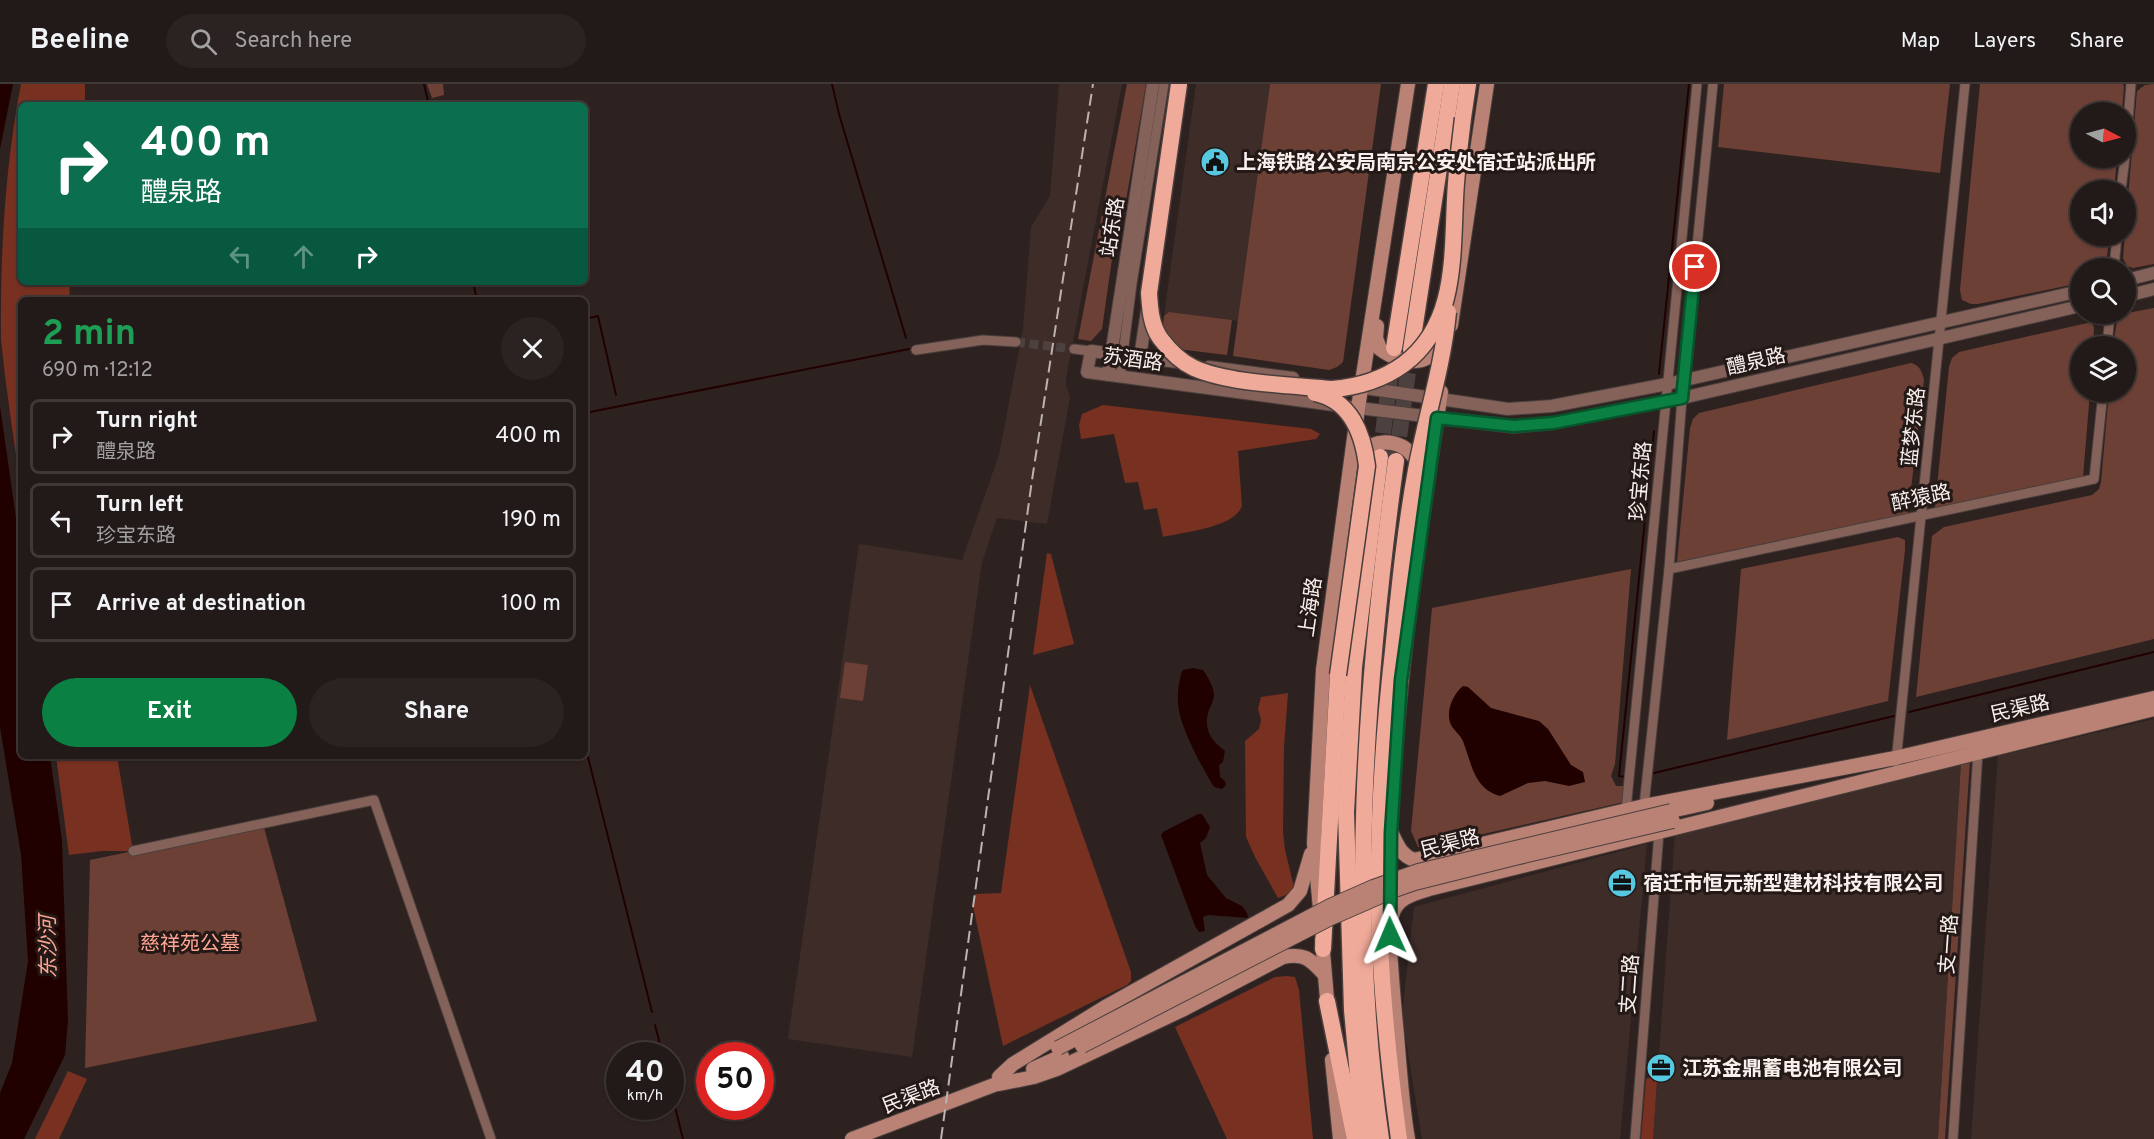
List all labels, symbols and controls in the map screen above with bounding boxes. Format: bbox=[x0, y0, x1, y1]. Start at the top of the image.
search box bbox=[166, 14, 586, 68]
text: Beeline bbox=[30, 23, 130, 59]
icon: search bbox=[187, 25, 220, 58]
text: Search here bbox=[235, 28, 352, 55]
text: Map bbox=[1901, 28, 1940, 55]
text: Layers bbox=[1973, 28, 2036, 55]
text: Share bbox=[2069, 28, 2124, 55]
north arrow bbox=[2070, 102, 2136, 168]
map controls bbox=[2070, 102, 2136, 402]
text: 400 m bbox=[141, 118, 271, 171]
icon: right bbox=[42, 126, 120, 204]
public building icon: 上海铁路公安局南京公安处宿迁站派出所 bbox=[1199, 146, 1231, 178]
place label: 上海铁路公安局南京公安处宿迁站派出所 bbox=[1236, 151, 1596, 177]
text: 醴泉路 bbox=[141, 177, 222, 211]
button: sound bbox=[2070, 180, 2136, 246]
street label: 站东路 bbox=[1096, 196, 1132, 259]
icon: left bbox=[224, 240, 257, 273]
icon: ahead bbox=[287, 240, 320, 273]
icon: right bbox=[350, 240, 383, 273]
pin bbox=[1669, 241, 1720, 292]
icon: arrive bbox=[1678, 250, 1711, 283]
button: search bbox=[2070, 258, 2136, 324]
text: 2 min bbox=[42, 312, 136, 358]
button: close bbox=[501, 317, 564, 380]
button: layers bbox=[2070, 336, 2136, 402]
street label: 苏酒路 bbox=[1101, 344, 1164, 378]
street label: 醴泉路 bbox=[1724, 344, 1789, 382]
text: 690 m · 12:12 bbox=[42, 358, 153, 384]
street label: 蓝梦东路 bbox=[1898, 386, 1932, 468]
text: Turn right bbox=[96, 408, 198, 435]
icon: right bbox=[45, 420, 78, 453]
text: 400 m bbox=[495, 423, 561, 450]
text: 醴泉路 bbox=[96, 440, 156, 466]
street label: 珍宝东路 bbox=[1626, 440, 1658, 522]
street label: 醉猿路 bbox=[1889, 480, 1953, 518]
text: Turn left bbox=[96, 492, 184, 519]
icon: left bbox=[45, 504, 78, 537]
text: 190 m bbox=[502, 507, 561, 534]
text: 珍宝东路 bbox=[96, 524, 176, 550]
street label: 上海路 bbox=[1295, 576, 1329, 639]
icon: arrive bbox=[45, 588, 78, 621]
text: Arrive at destination bbox=[96, 591, 306, 618]
text: 100 m bbox=[501, 591, 561, 618]
button: Exit bbox=[42, 678, 297, 747]
button: Share bbox=[309, 678, 564, 747]
street label: 民渠路 bbox=[1988, 691, 2053, 729]
street label: 民渠路 bbox=[1418, 825, 1483, 865]
office icon: 宿迁市恒元新型建材科技有限公司 bbox=[1606, 867, 1638, 899]
place label: 宿迁市恒元新型建材科技有限公司 bbox=[1643, 872, 1943, 898]
position arrow bbox=[1358, 903, 1422, 967]
water label: 东沙河 bbox=[35, 911, 64, 979]
street label: 支一路 bbox=[1935, 913, 1965, 975]
park label: 慈祥苑公墓 bbox=[140, 932, 240, 958]
street label: 支二路 bbox=[1616, 953, 1646, 1015]
speed limit sign: 50 bbox=[696, 1042, 774, 1120]
office icon: 江苏金鼎蓄电池有限公司 bbox=[1645, 1052, 1677, 1084]
text: 40 bbox=[625, 1055, 665, 1092]
place label: 江苏金鼎蓄电池有限公司 bbox=[1682, 1057, 1902, 1083]
street label: 民渠路 bbox=[879, 1075, 944, 1121]
text: km/h bbox=[627, 1087, 663, 1106]

